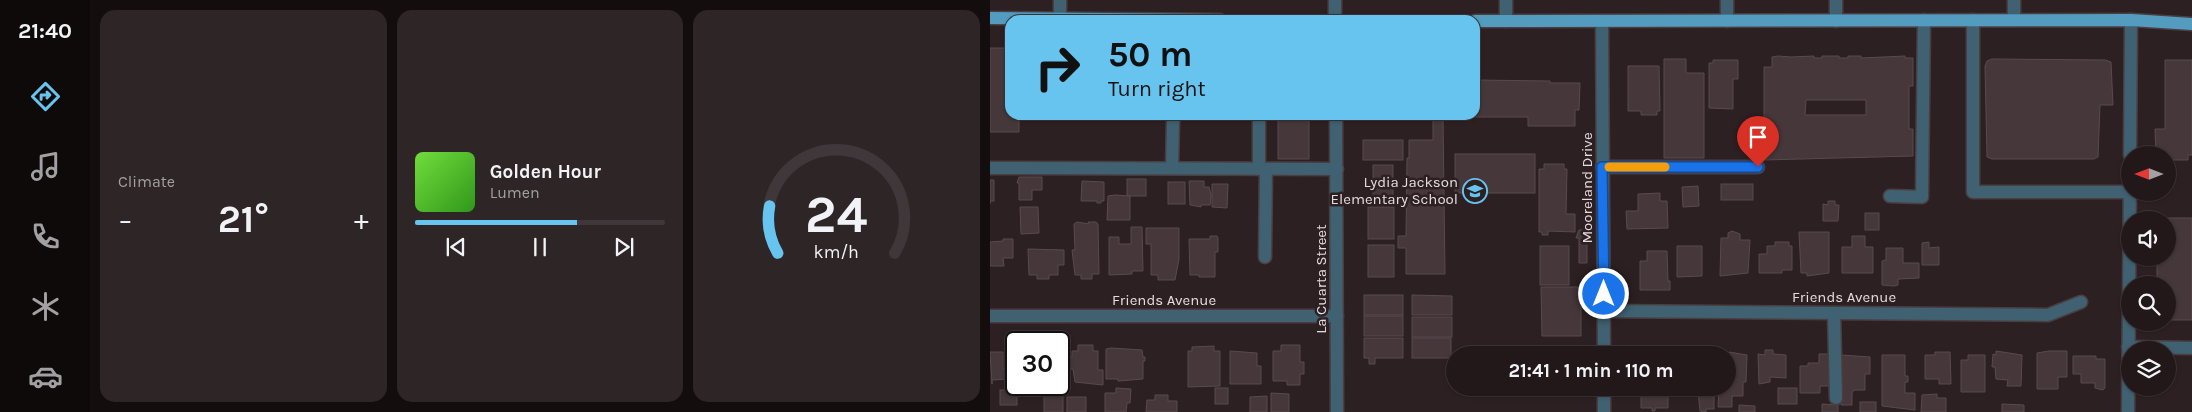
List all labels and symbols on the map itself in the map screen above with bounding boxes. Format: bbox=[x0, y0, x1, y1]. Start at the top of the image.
pin bbox=[1737, 116, 1779, 167]
street label: Mooreland Drive bbox=[1578, 132, 1596, 244]
north arrow bbox=[2121, 146, 2176, 201]
place label: Lydia Jackson Elementary School bbox=[1331, 173, 1458, 208]
school or university icon: Lydia Jackson Elementary School bbox=[1462, 178, 1488, 204]
street label: La Cuarta Street bbox=[1312, 224, 1330, 334]
position arrow bbox=[1577, 267, 1629, 319]
street label: Friends Avenue bbox=[1792, 288, 1896, 306]
street label: Friends Avenue bbox=[1112, 291, 1216, 309]
speed limit sign: 30 bbox=[1005, 331, 1070, 396]

